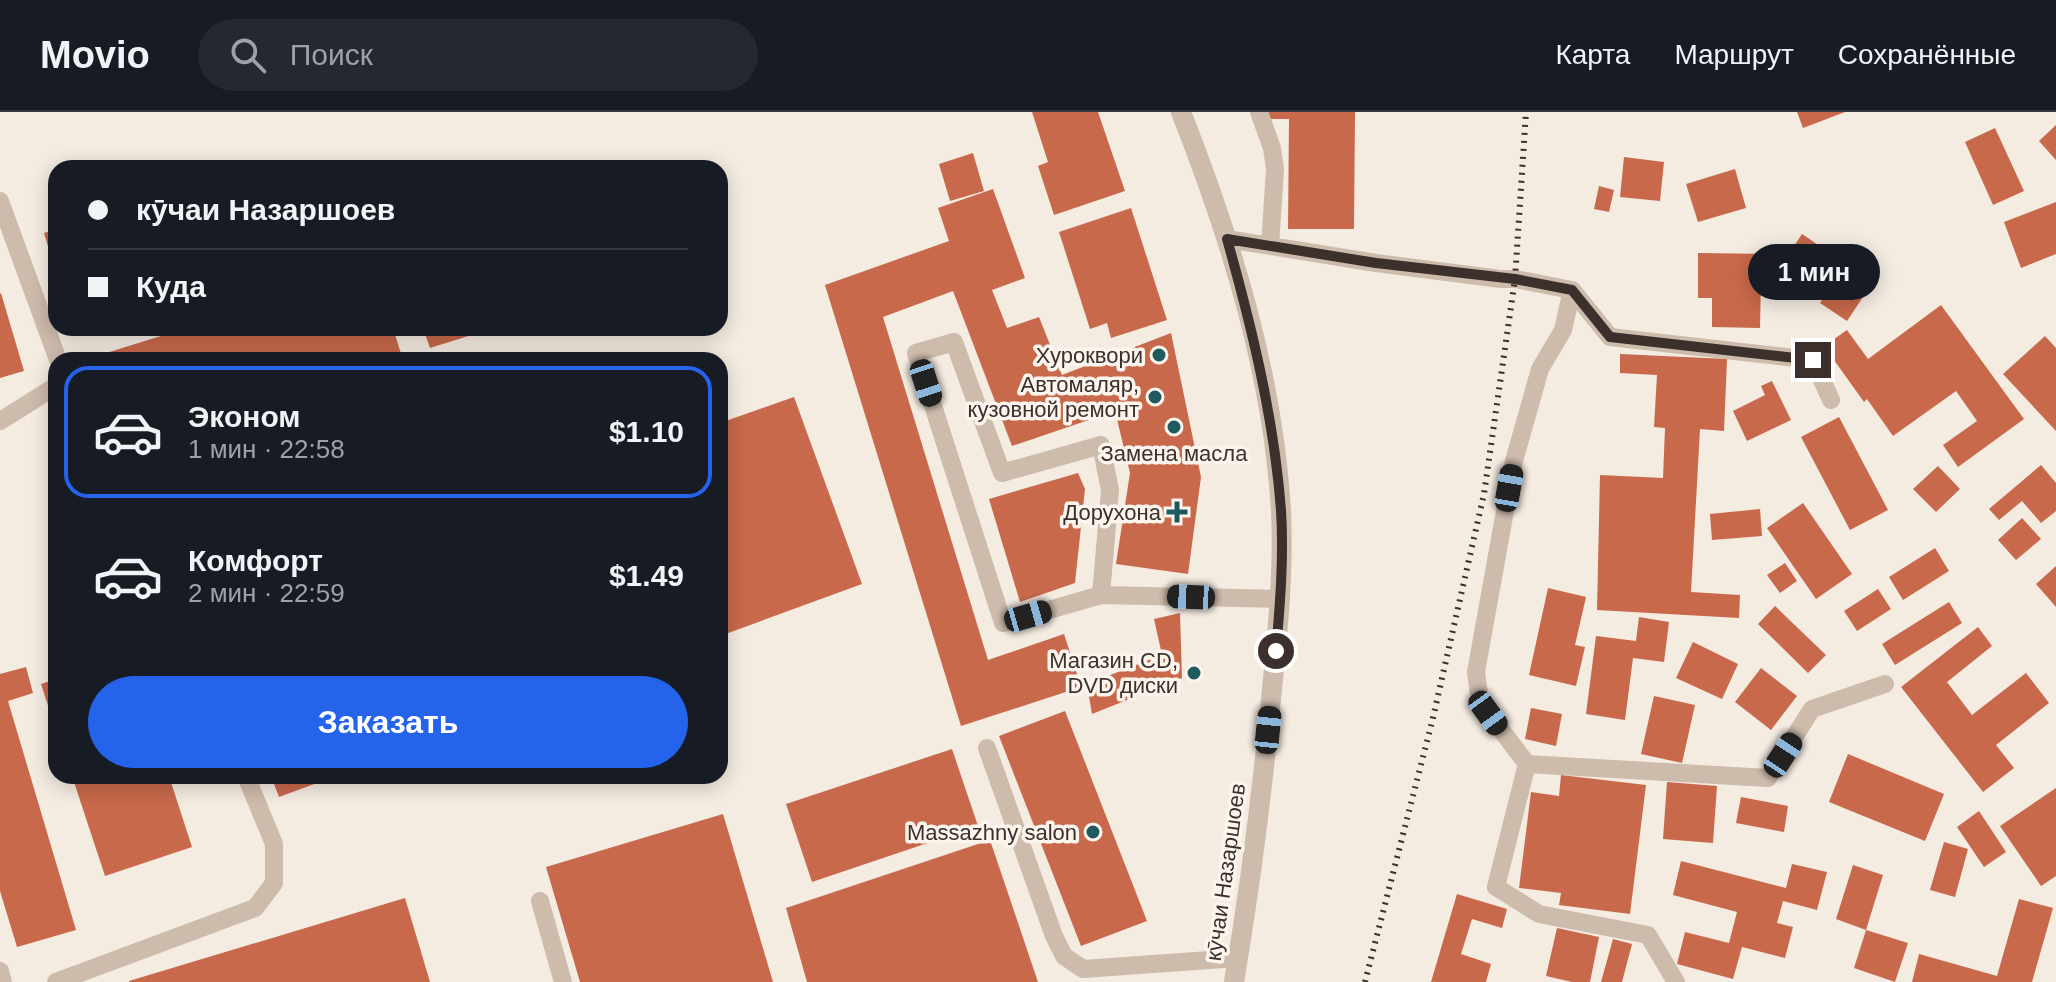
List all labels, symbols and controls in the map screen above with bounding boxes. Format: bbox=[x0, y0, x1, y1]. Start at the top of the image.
search box bbox=[198, 19, 758, 91]
icon: search bbox=[226, 33, 270, 77]
text: Movio bbox=[40, 34, 150, 76]
text: Поиск bbox=[290, 38, 373, 71]
text: Карта bbox=[1555, 39, 1630, 70]
text: Маршрут bbox=[1674, 39, 1794, 70]
text: Сохранённые bbox=[1838, 39, 2016, 70]
text: кӯчаи Назаршоев bbox=[136, 193, 395, 226]
callout: 1 мин bbox=[1747, 244, 1879, 300]
text: 1 мин bbox=[1778, 257, 1850, 287]
text: Куда bbox=[136, 270, 206, 303]
route end bbox=[1795, 342, 1831, 378]
place label: Хуроквори bbox=[1036, 343, 1143, 368]
marker: Хуроквори bbox=[1150, 346, 1168, 364]
car bbox=[907, 356, 945, 410]
place label: Автомаляр, кузовной ремонт bbox=[968, 372, 1139, 422]
marker: Автомаляр, кузовной ремонт bbox=[1146, 388, 1164, 406]
icon: car bbox=[92, 396, 164, 468]
text: Эконом bbox=[188, 400, 301, 433]
text: $1.10 bbox=[609, 415, 684, 448]
marker: Замена масла bbox=[1165, 418, 1183, 436]
text: 1 мин · 22:58 bbox=[188, 434, 345, 464]
place label: Замена масла bbox=[1101, 441, 1248, 466]
car bbox=[1493, 462, 1525, 514]
place label: Дорухона bbox=[1063, 500, 1162, 525]
marker: Дорухона bbox=[1168, 503, 1186, 521]
icon: car bbox=[92, 540, 164, 612]
text: Комфорт bbox=[188, 544, 323, 577]
text: $1.49 bbox=[609, 559, 684, 592]
text: 2 мин · 22:59 bbox=[188, 578, 345, 608]
car bbox=[1167, 584, 1215, 610]
car bbox=[1002, 598, 1054, 634]
route start bbox=[1258, 633, 1294, 669]
place label: Магазин CD, DVD диски bbox=[1049, 648, 1178, 698]
marker: Магазин CD, DVD диски bbox=[1185, 664, 1203, 682]
button: Заказать bbox=[88, 676, 688, 768]
car bbox=[1464, 687, 1512, 739]
car bbox=[1254, 705, 1282, 755]
car bbox=[1760, 728, 1806, 782]
street label: кӯчаи Назаршоев bbox=[1201, 782, 1250, 962]
place label: Massazhny salon bbox=[907, 820, 1077, 845]
marker: Massazhny salon bbox=[1084, 823, 1102, 841]

